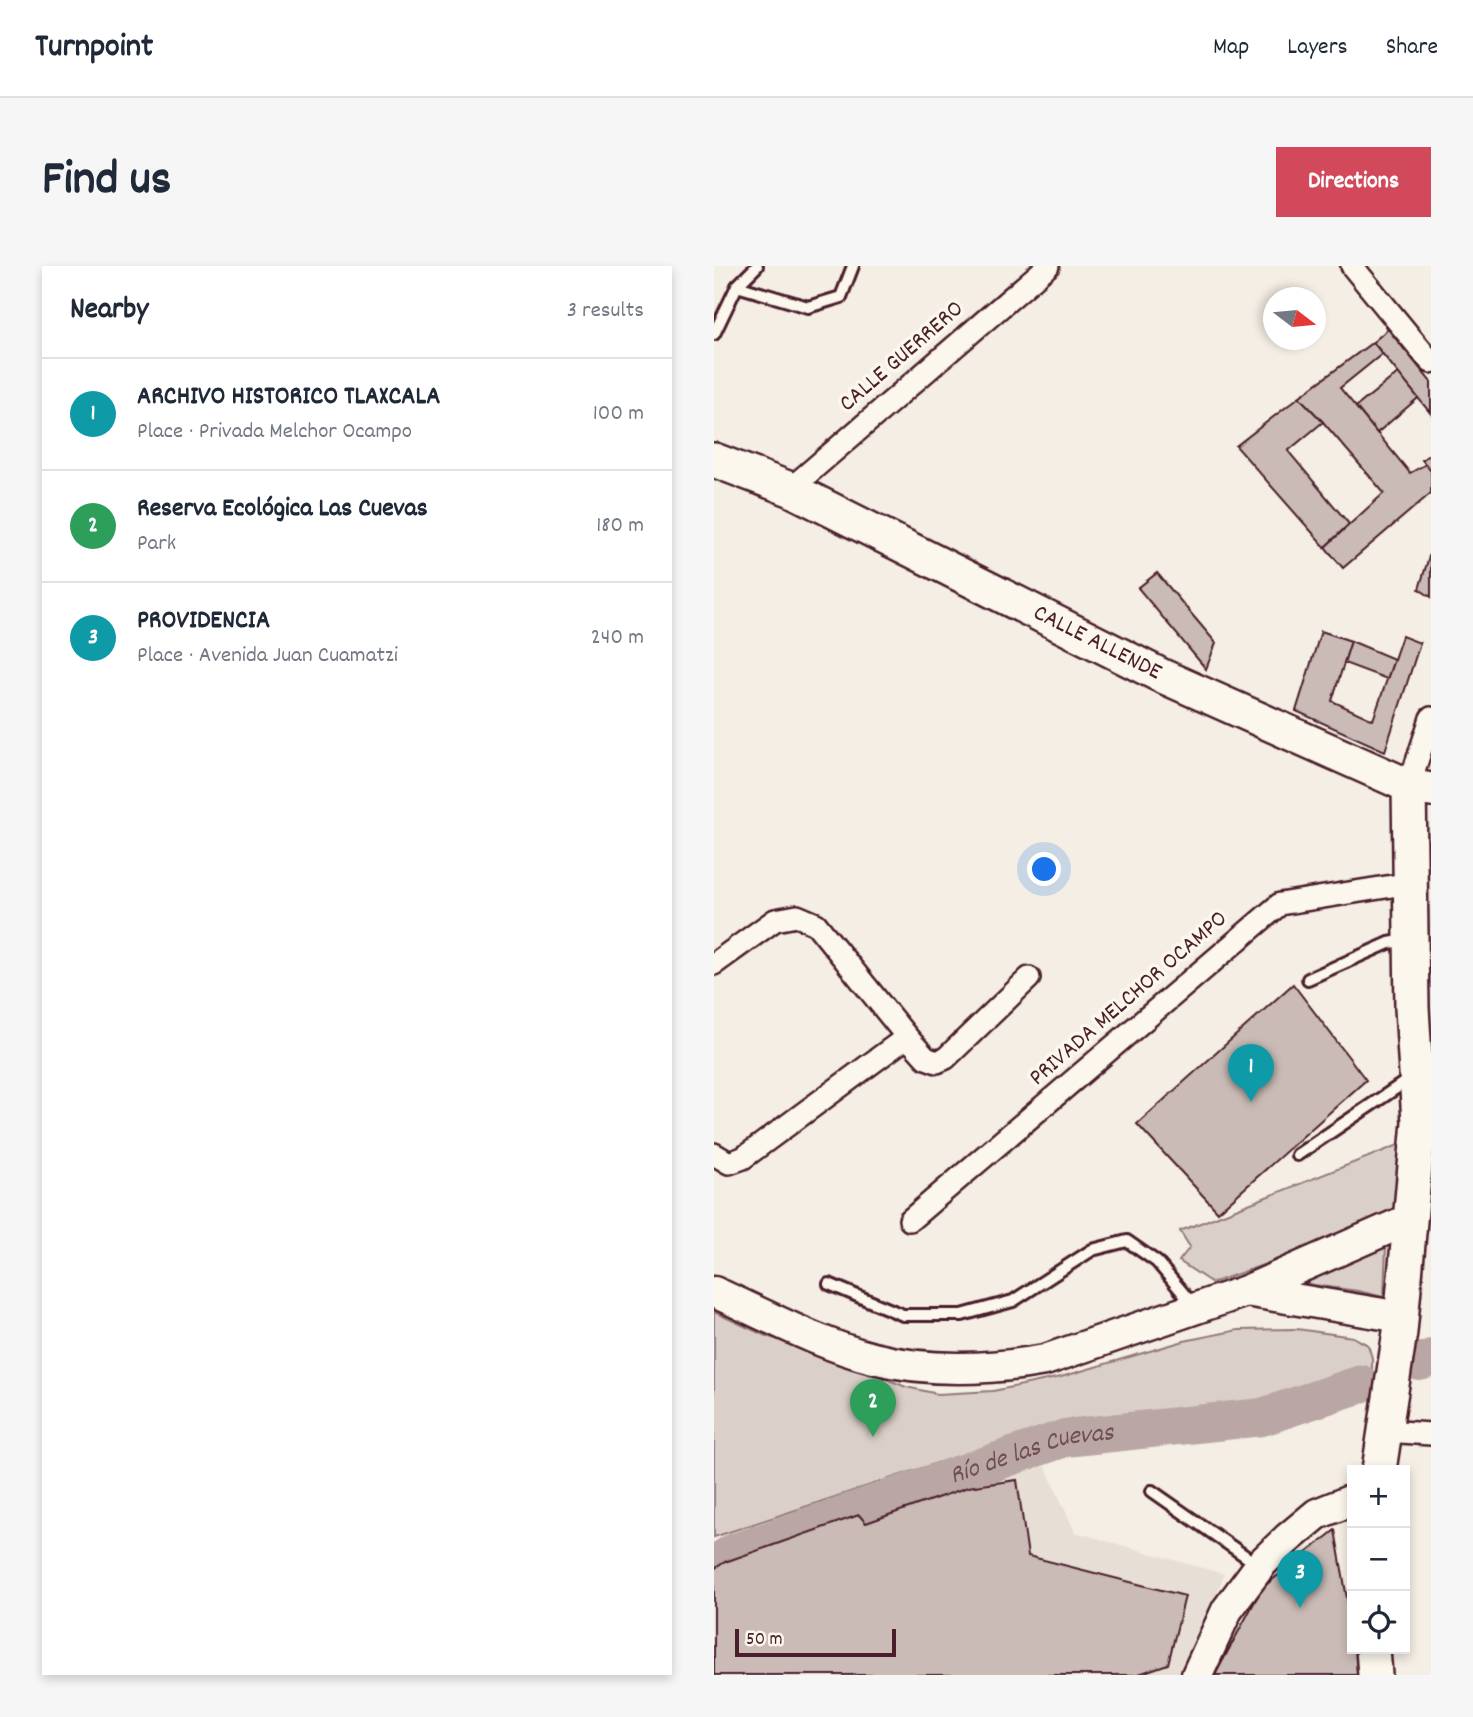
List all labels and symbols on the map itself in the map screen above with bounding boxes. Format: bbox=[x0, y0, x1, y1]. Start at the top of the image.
north arrow bbox=[1263, 287, 1326, 350]
street label: CALLE GUERRERO bbox=[832, 293, 972, 421]
street label: CALLE ALLENDE bbox=[1027, 597, 1167, 690]
your location bbox=[1027, 852, 1061, 886]
street label: PRIVADA MELCHOR OCAMPO bbox=[1022, 903, 1236, 1095]
pin: 1 bbox=[1228, 1044, 1274, 1102]
pin: 2 bbox=[850, 1379, 896, 1437]
water label: Río de las Cuevas bbox=[945, 1414, 1117, 1495]
pin: 3 bbox=[1277, 1550, 1323, 1608]
scale bar bbox=[735, 1626, 896, 1658]

